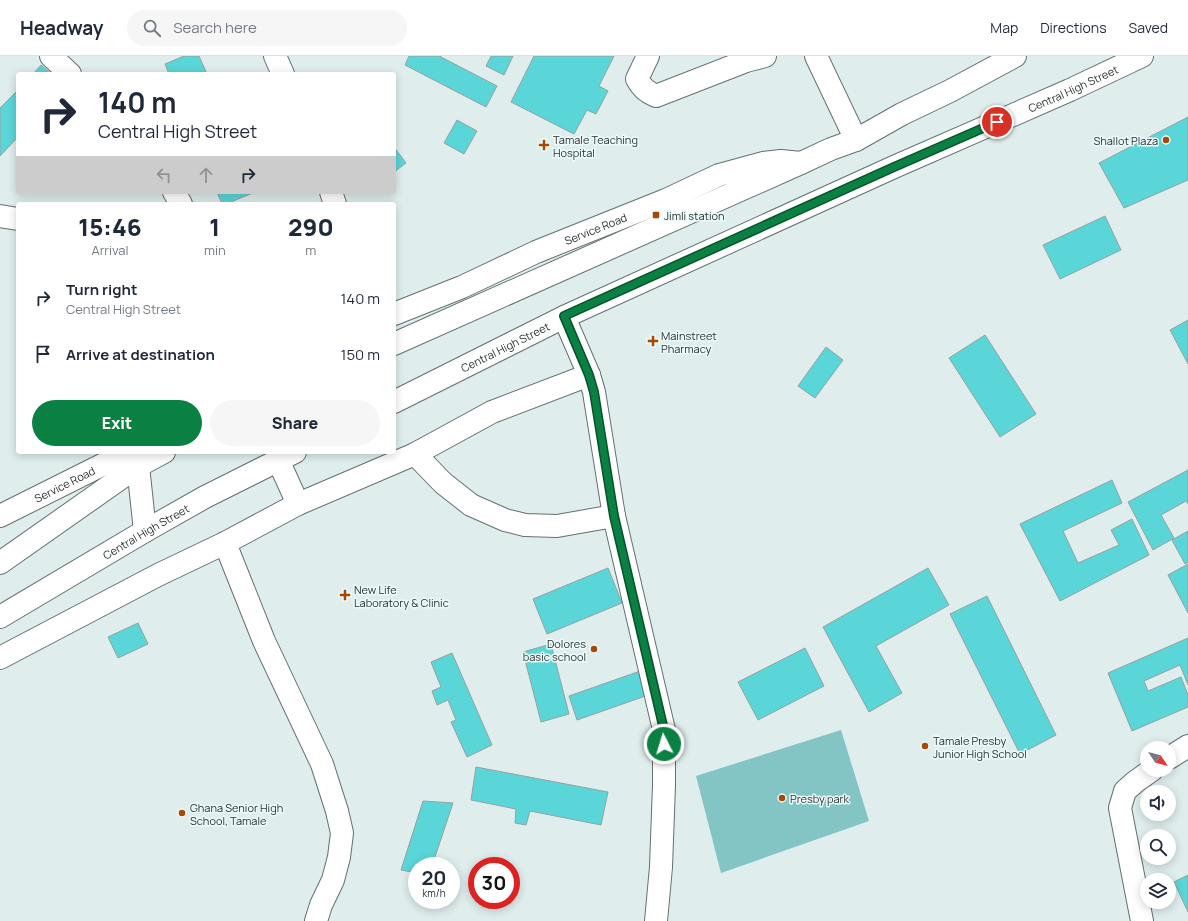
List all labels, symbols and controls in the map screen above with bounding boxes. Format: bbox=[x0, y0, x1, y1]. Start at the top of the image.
search box bbox=[127, 10, 407, 46]
text: Headway bbox=[20, 15, 103, 41]
icon: search bbox=[141, 17, 163, 39]
text: Search here bbox=[173, 17, 257, 38]
text: Map bbox=[990, 18, 1018, 37]
text: Directions bbox=[1040, 18, 1107, 37]
text: Saved bbox=[1129, 18, 1168, 37]
street label: Central High Street bbox=[1025, 61, 1120, 115]
text: 140 m bbox=[98, 83, 177, 121]
icon: right bbox=[32, 88, 84, 140]
pin bbox=[980, 105, 1014, 139]
icon: arrive bbox=[986, 111, 1008, 133]
text: Central High Street bbox=[98, 119, 257, 143]
place label: Tamale Teaching Hospital bbox=[553, 132, 638, 160]
place label: Shallot Plaza bbox=[1093, 133, 1158, 148]
marker: Shallot Plaza bbox=[1161, 135, 1171, 145]
marker: Tamale Teaching Hospital bbox=[538, 139, 550, 151]
icon: left bbox=[153, 164, 175, 186]
icon: ahead bbox=[195, 164, 217, 186]
icon: right bbox=[237, 164, 259, 186]
place label: Jimli station bbox=[664, 208, 725, 223]
street label: Service Road bbox=[562, 209, 629, 247]
text: 15:46 bbox=[78, 210, 142, 243]
text: 1 bbox=[209, 210, 220, 243]
text: 290 bbox=[288, 210, 334, 243]
marker: Jimli station bbox=[651, 210, 661, 220]
text: Arrival bbox=[91, 241, 129, 259]
text: min bbox=[204, 241, 226, 259]
text: m bbox=[305, 241, 316, 259]
text: Turn right bbox=[66, 279, 137, 300]
icon: right bbox=[32, 287, 54, 309]
text: 140 m bbox=[340, 288, 380, 309]
text: Central High Street bbox=[66, 300, 181, 318]
street label: Central High Street bbox=[458, 318, 552, 375]
place label: Mainstreet Pharmacy bbox=[661, 328, 717, 356]
marker: Mainstreet Pharmacy bbox=[648, 336, 658, 346]
icon: arrive bbox=[32, 343, 54, 365]
text: Arrive at destination bbox=[66, 344, 215, 365]
text: 150 m bbox=[341, 344, 380, 365]
button: Exit bbox=[32, 400, 202, 446]
button: Share bbox=[210, 400, 380, 446]
street label: Service Road bbox=[32, 462, 97, 505]
street label: Central High Street bbox=[100, 500, 191, 562]
place label: New Life Laboratory & Clinic bbox=[354, 582, 449, 610]
marker: New Life Laboratory & Clinic bbox=[339, 589, 351, 601]
place label: Dolores basic school bbox=[523, 636, 586, 664]
marker: Dolores basic school bbox=[589, 644, 599, 654]
position arrow bbox=[643, 723, 685, 765]
place label: Tamale Presby Junior High School bbox=[933, 733, 1027, 761]
marker: Tamale Presby Junior High School bbox=[920, 741, 930, 751]
north arrow bbox=[1140, 741, 1176, 777]
map controls bbox=[1140, 741, 1176, 909]
button: sound bbox=[1140, 785, 1176, 821]
place label: Presby park bbox=[790, 791, 850, 806]
marker: Presby park bbox=[777, 793, 787, 803]
place label: Ghana Senior High School, Tamale bbox=[190, 800, 283, 828]
marker: Ghana Senior High School, Tamale bbox=[177, 808, 187, 818]
button: search bbox=[1140, 829, 1176, 865]
speed limit sign: 30 bbox=[468, 857, 520, 909]
text: 20 bbox=[421, 864, 447, 891]
button: layers bbox=[1140, 873, 1176, 909]
text: km/h bbox=[422, 886, 446, 900]

